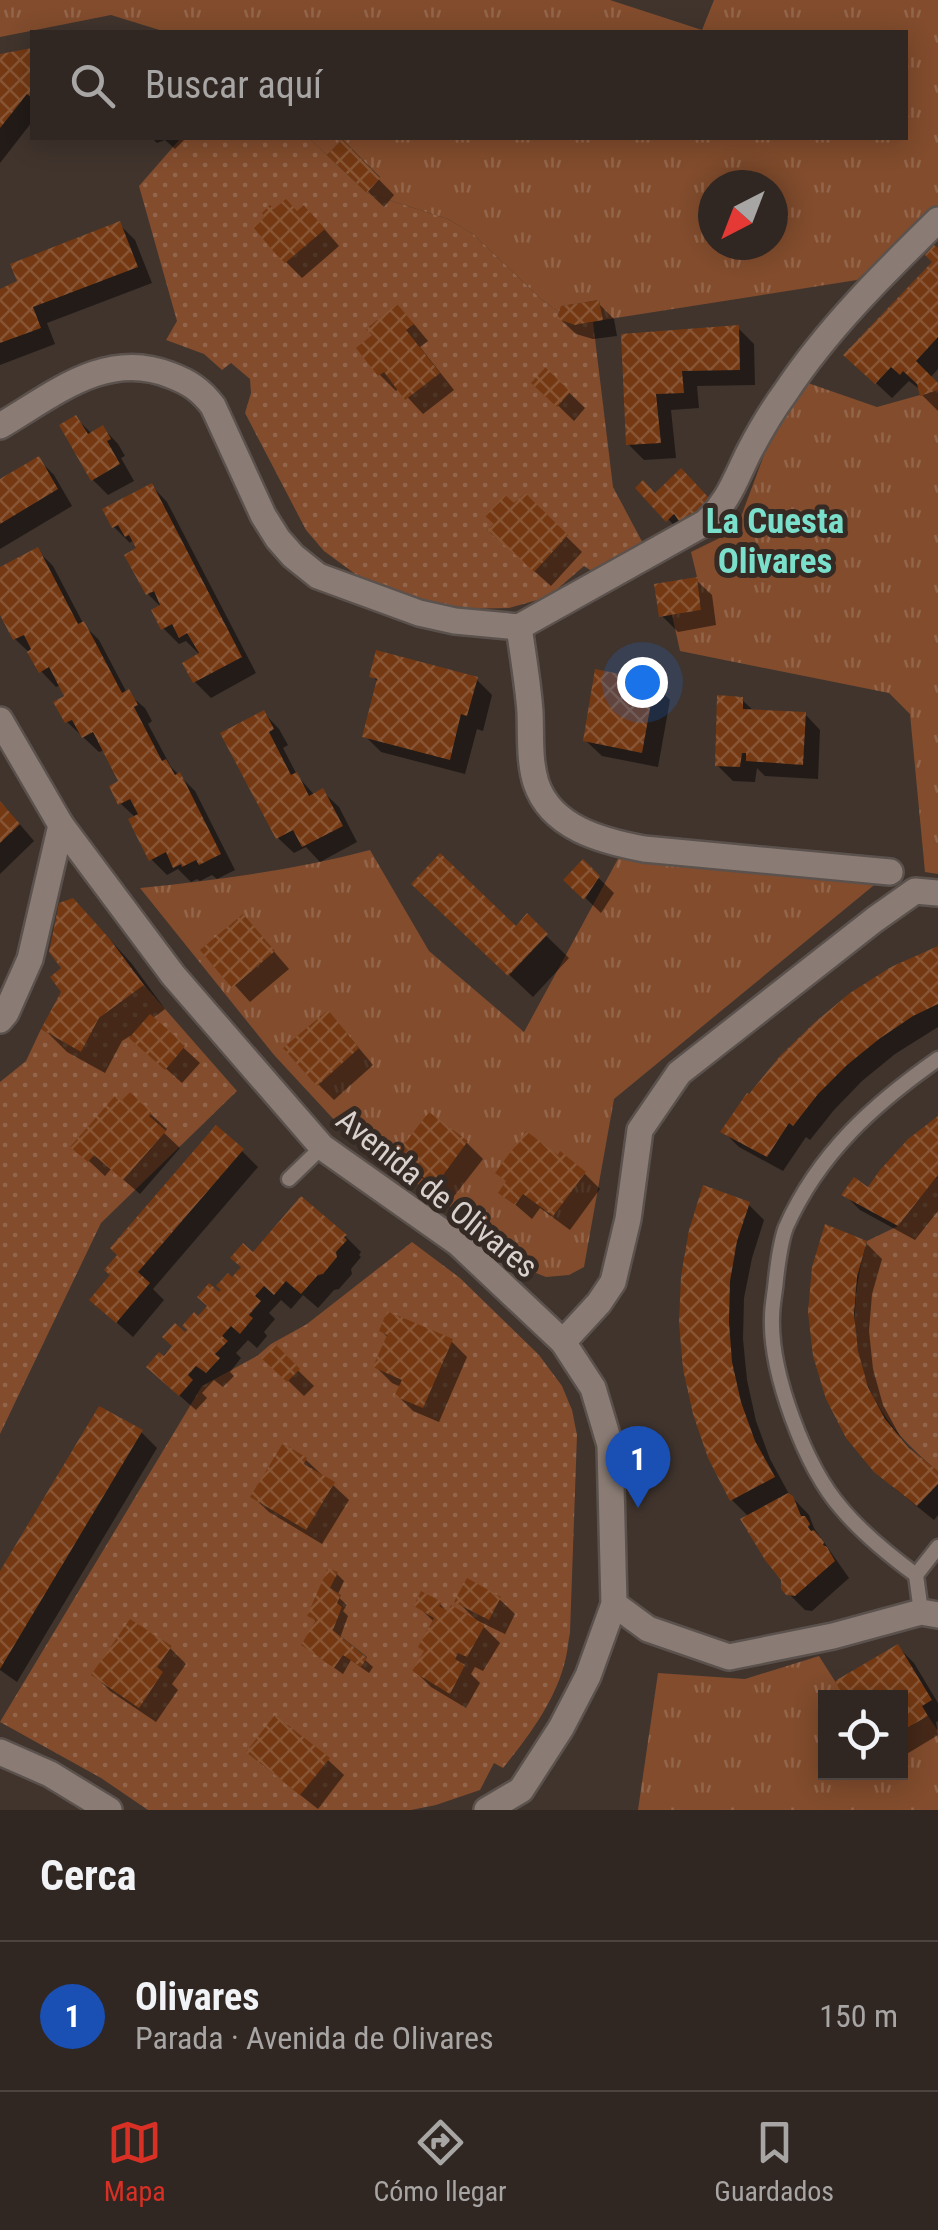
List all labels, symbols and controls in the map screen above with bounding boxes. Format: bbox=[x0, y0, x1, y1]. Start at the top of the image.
search box bbox=[30, 30, 908, 140]
icon: search bbox=[65, 58, 120, 113]
text: Buscar aquí bbox=[145, 63, 322, 107]
north arrow bbox=[698, 170, 788, 260]
district label: La Cuesta Olivares bbox=[706, 501, 844, 582]
your location bbox=[617, 657, 668, 708]
street label: Avenida de Olivares bbox=[329, 1100, 545, 1286]
pin: 1 bbox=[606, 1426, 670, 1508]
map controls bbox=[818, 1690, 908, 1780]
button: locate bbox=[818, 1690, 908, 1780]
text: Cerca bbox=[40, 1851, 137, 1900]
text: Olivares bbox=[135, 1975, 259, 2019]
text: 1 bbox=[64, 1997, 81, 2035]
text: 150 m bbox=[819, 1997, 898, 2035]
text: Parada · Avenida de Olivares bbox=[135, 2019, 494, 2057]
tab: Mapa bbox=[104, 2115, 166, 2208]
tab: Cómo llegar bbox=[373, 2115, 507, 2208]
tab: Guardados bbox=[714, 2115, 834, 2208]

